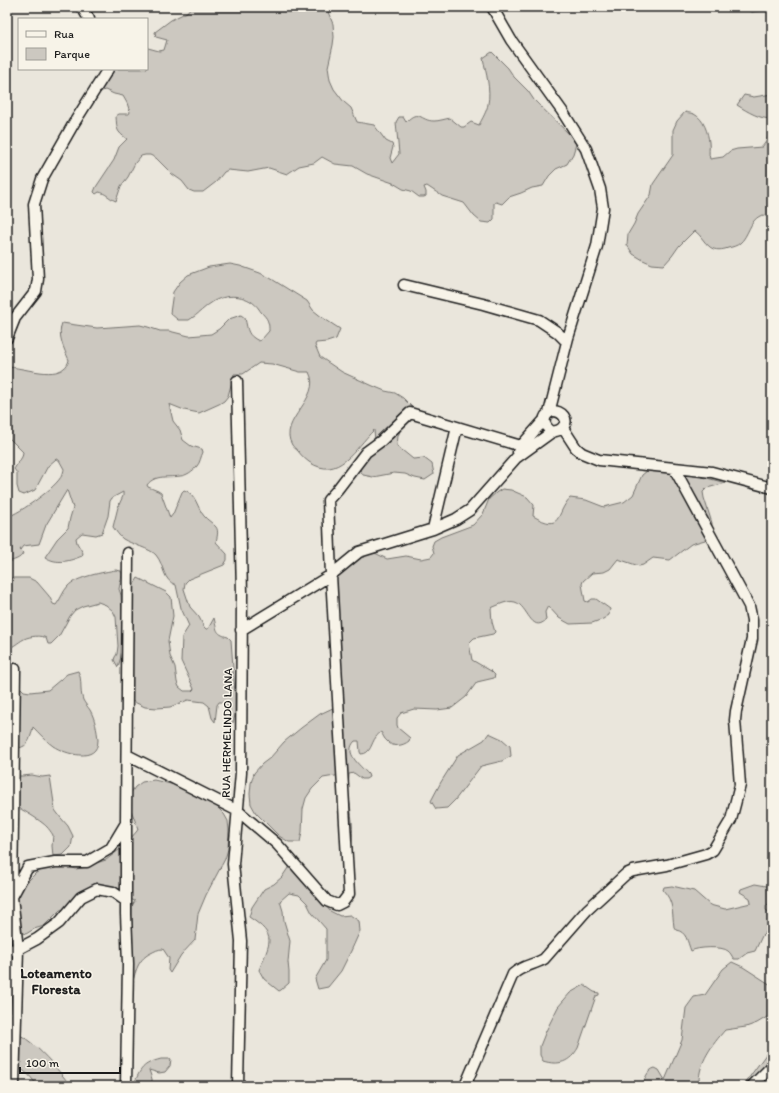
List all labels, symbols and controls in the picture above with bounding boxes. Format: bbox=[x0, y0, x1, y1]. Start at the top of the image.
legend bbox=[18, 18, 148, 70]
text: Rua bbox=[54, 27, 74, 41]
text: Parque bbox=[54, 47, 90, 61]
street label: RUA HERMELINDO LANA bbox=[219, 668, 235, 798]
district label: Loteamento Floresta bbox=[20, 965, 92, 998]
scale bar bbox=[20, 1049, 120, 1075]
text: 100 m bbox=[26, 1056, 59, 1070]

